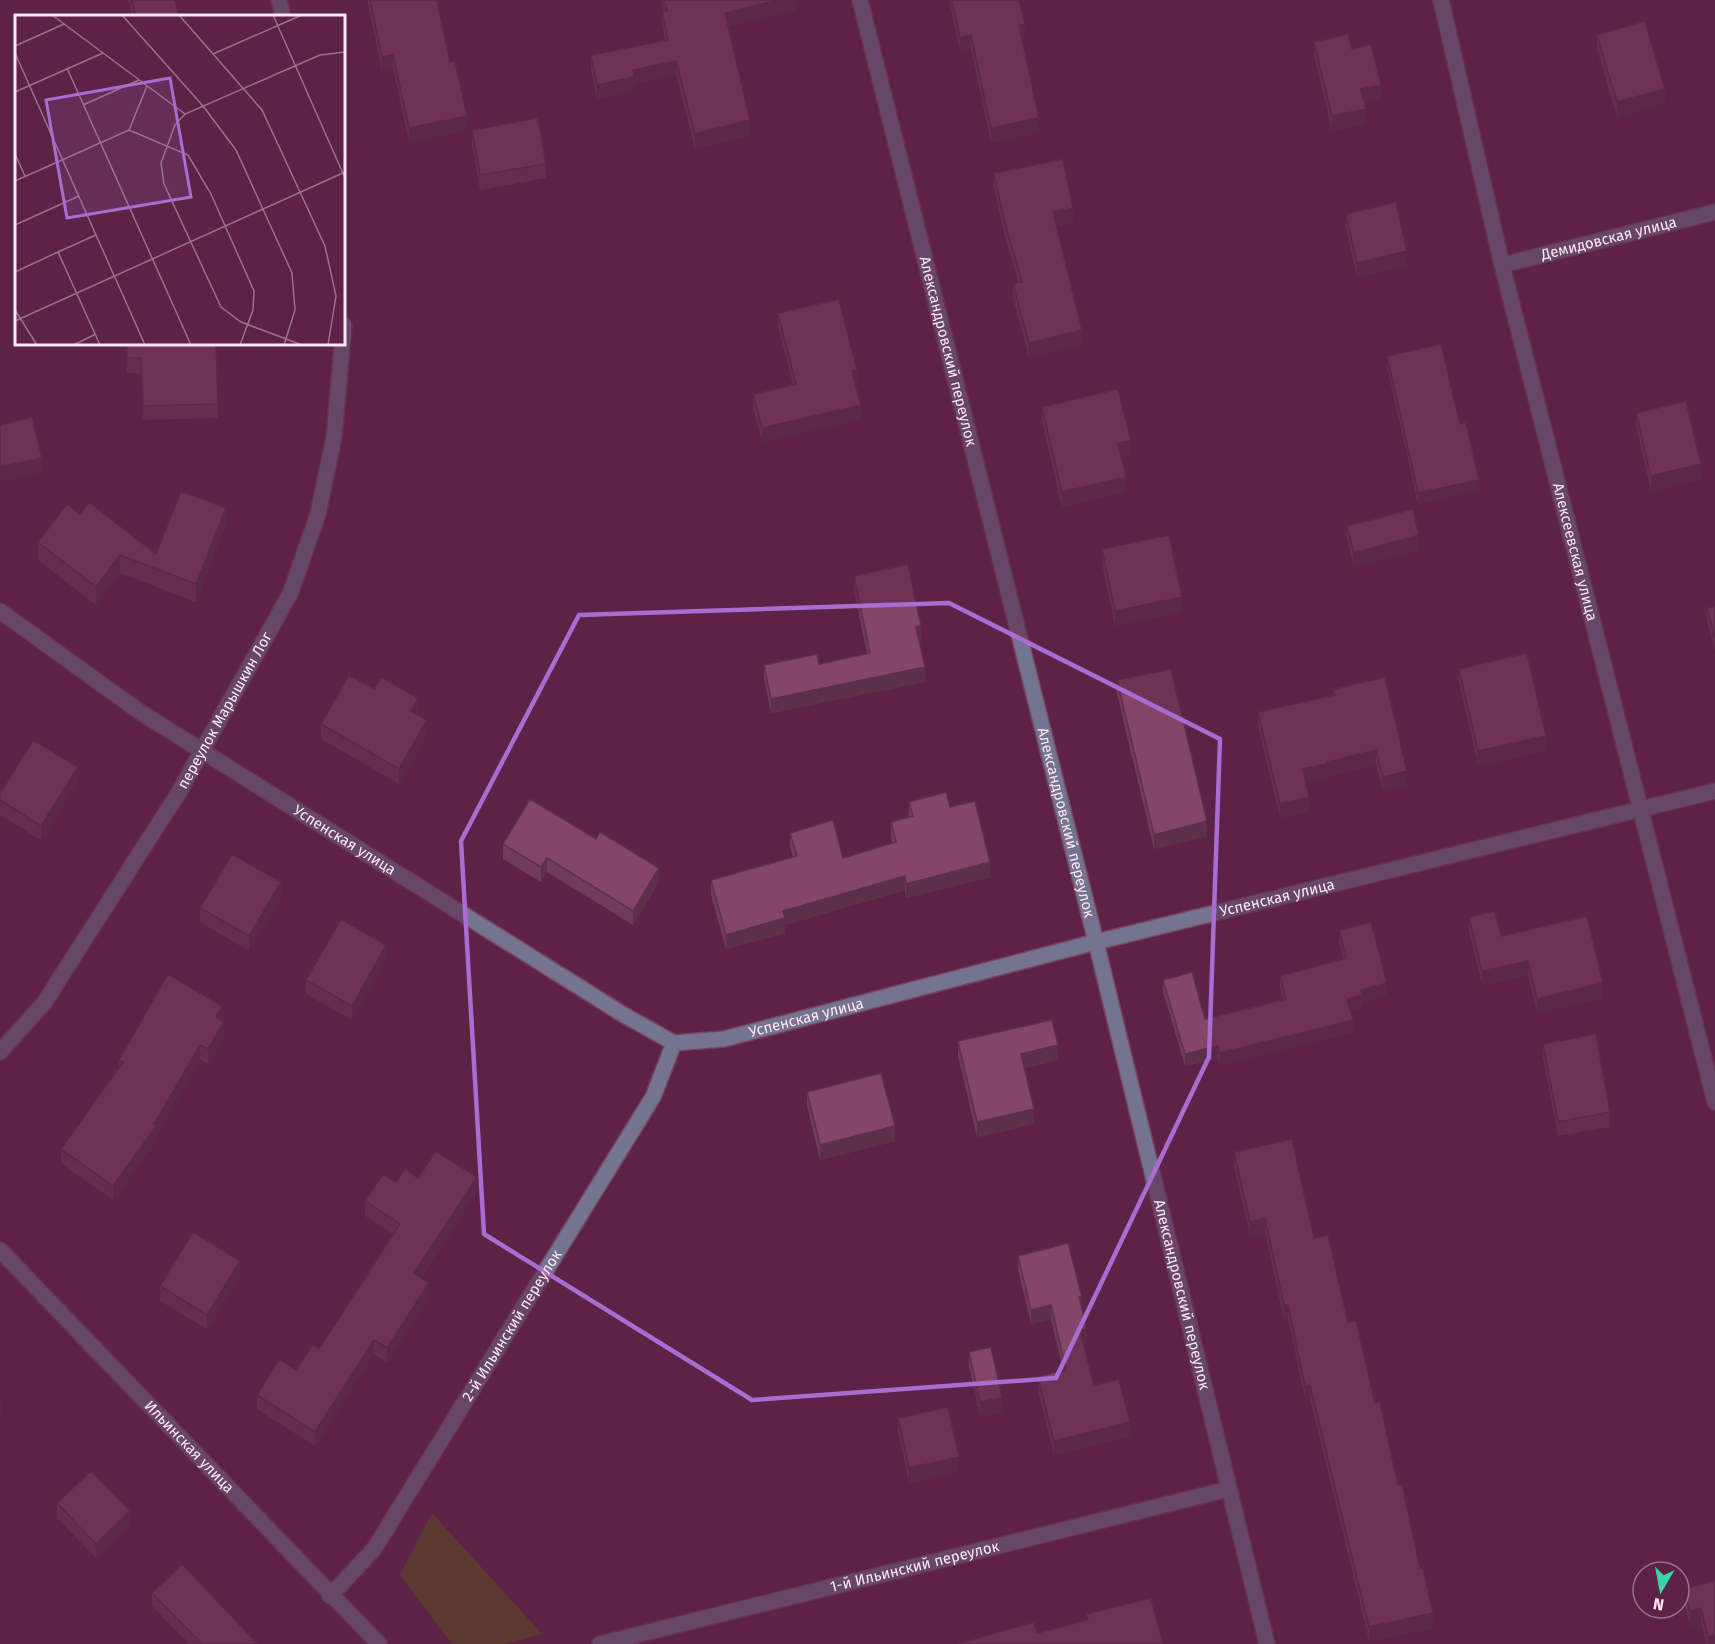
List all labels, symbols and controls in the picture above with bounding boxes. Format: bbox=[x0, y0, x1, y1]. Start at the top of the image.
inset map bbox=[15, 15, 345, 345]
street label: Демидовская улица bbox=[1538, 213, 1678, 264]
street label: Александровский переулок bbox=[916, 254, 980, 448]
street label: Алексеевская улица bbox=[1549, 481, 1601, 623]
street label: переулок Марышкин Лог bbox=[174, 628, 276, 792]
street label: Александровский переулок bbox=[1034, 726, 1099, 920]
street label: Успенская улица bbox=[290, 801, 399, 879]
street label: Успенская улица bbox=[1218, 875, 1336, 920]
street label: Успенская улица bbox=[747, 994, 865, 1041]
street label: Александровский переулок bbox=[1150, 1198, 1214, 1392]
street label: 2-й Ильинский переулок bbox=[458, 1246, 566, 1405]
street label: Ильинская улица bbox=[141, 1397, 238, 1497]
street label: 1-й Ильинский переулок bbox=[828, 1537, 1001, 1596]
north arrow bbox=[1631, 1560, 1691, 1620]
text: N bbox=[1652, 1594, 1665, 1615]

